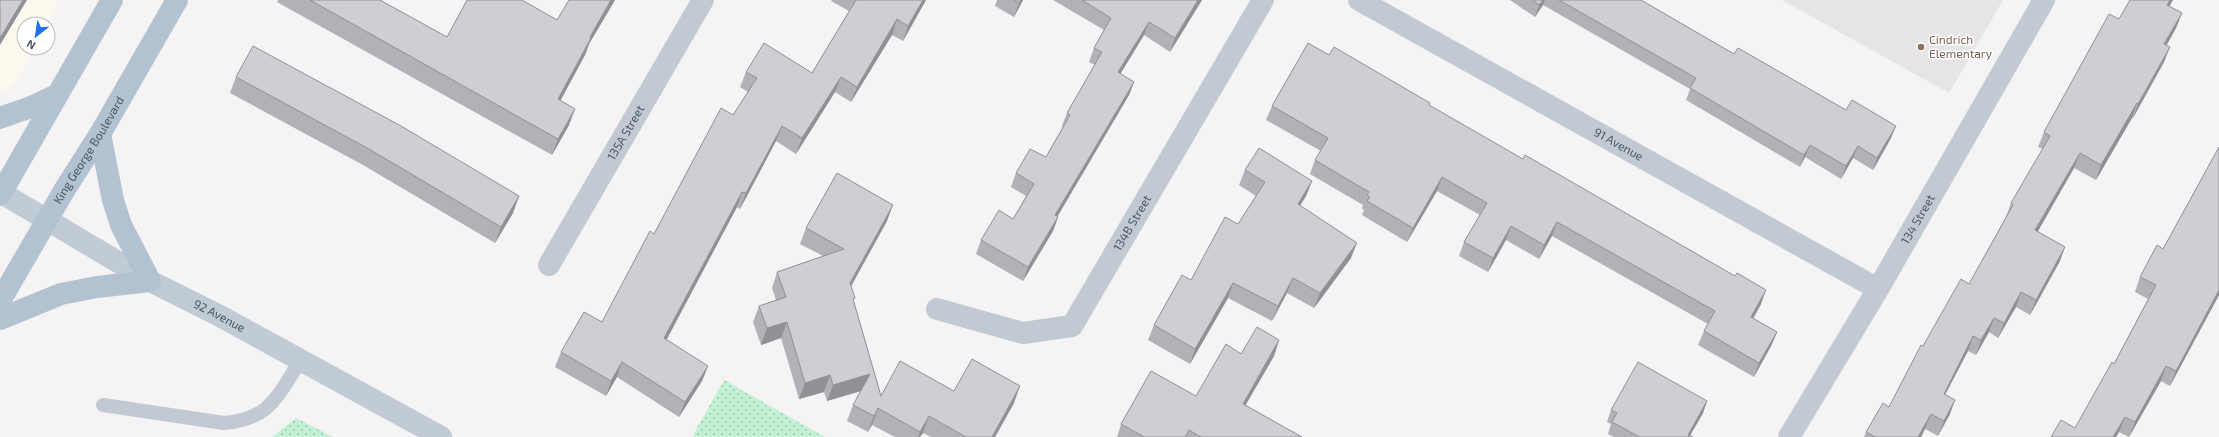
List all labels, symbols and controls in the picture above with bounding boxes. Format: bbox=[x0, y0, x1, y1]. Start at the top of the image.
north arrow bbox=[16, 16, 56, 56]
place label: Cindrich Elementary bbox=[1929, 32, 1993, 60]
text: N bbox=[24, 37, 37, 53]
marker: Cindrich Elementary bbox=[1916, 42, 1926, 52]
street label: King George Boulevard bbox=[50, 94, 126, 206]
street label: 135A Street bbox=[604, 102, 647, 162]
street label: 91 Avenue bbox=[1592, 124, 1646, 163]
street label: 134 Street bbox=[1897, 191, 1937, 246]
street label: 134B Street bbox=[1110, 192, 1153, 253]
street label: 92 Avenue bbox=[192, 296, 248, 334]

